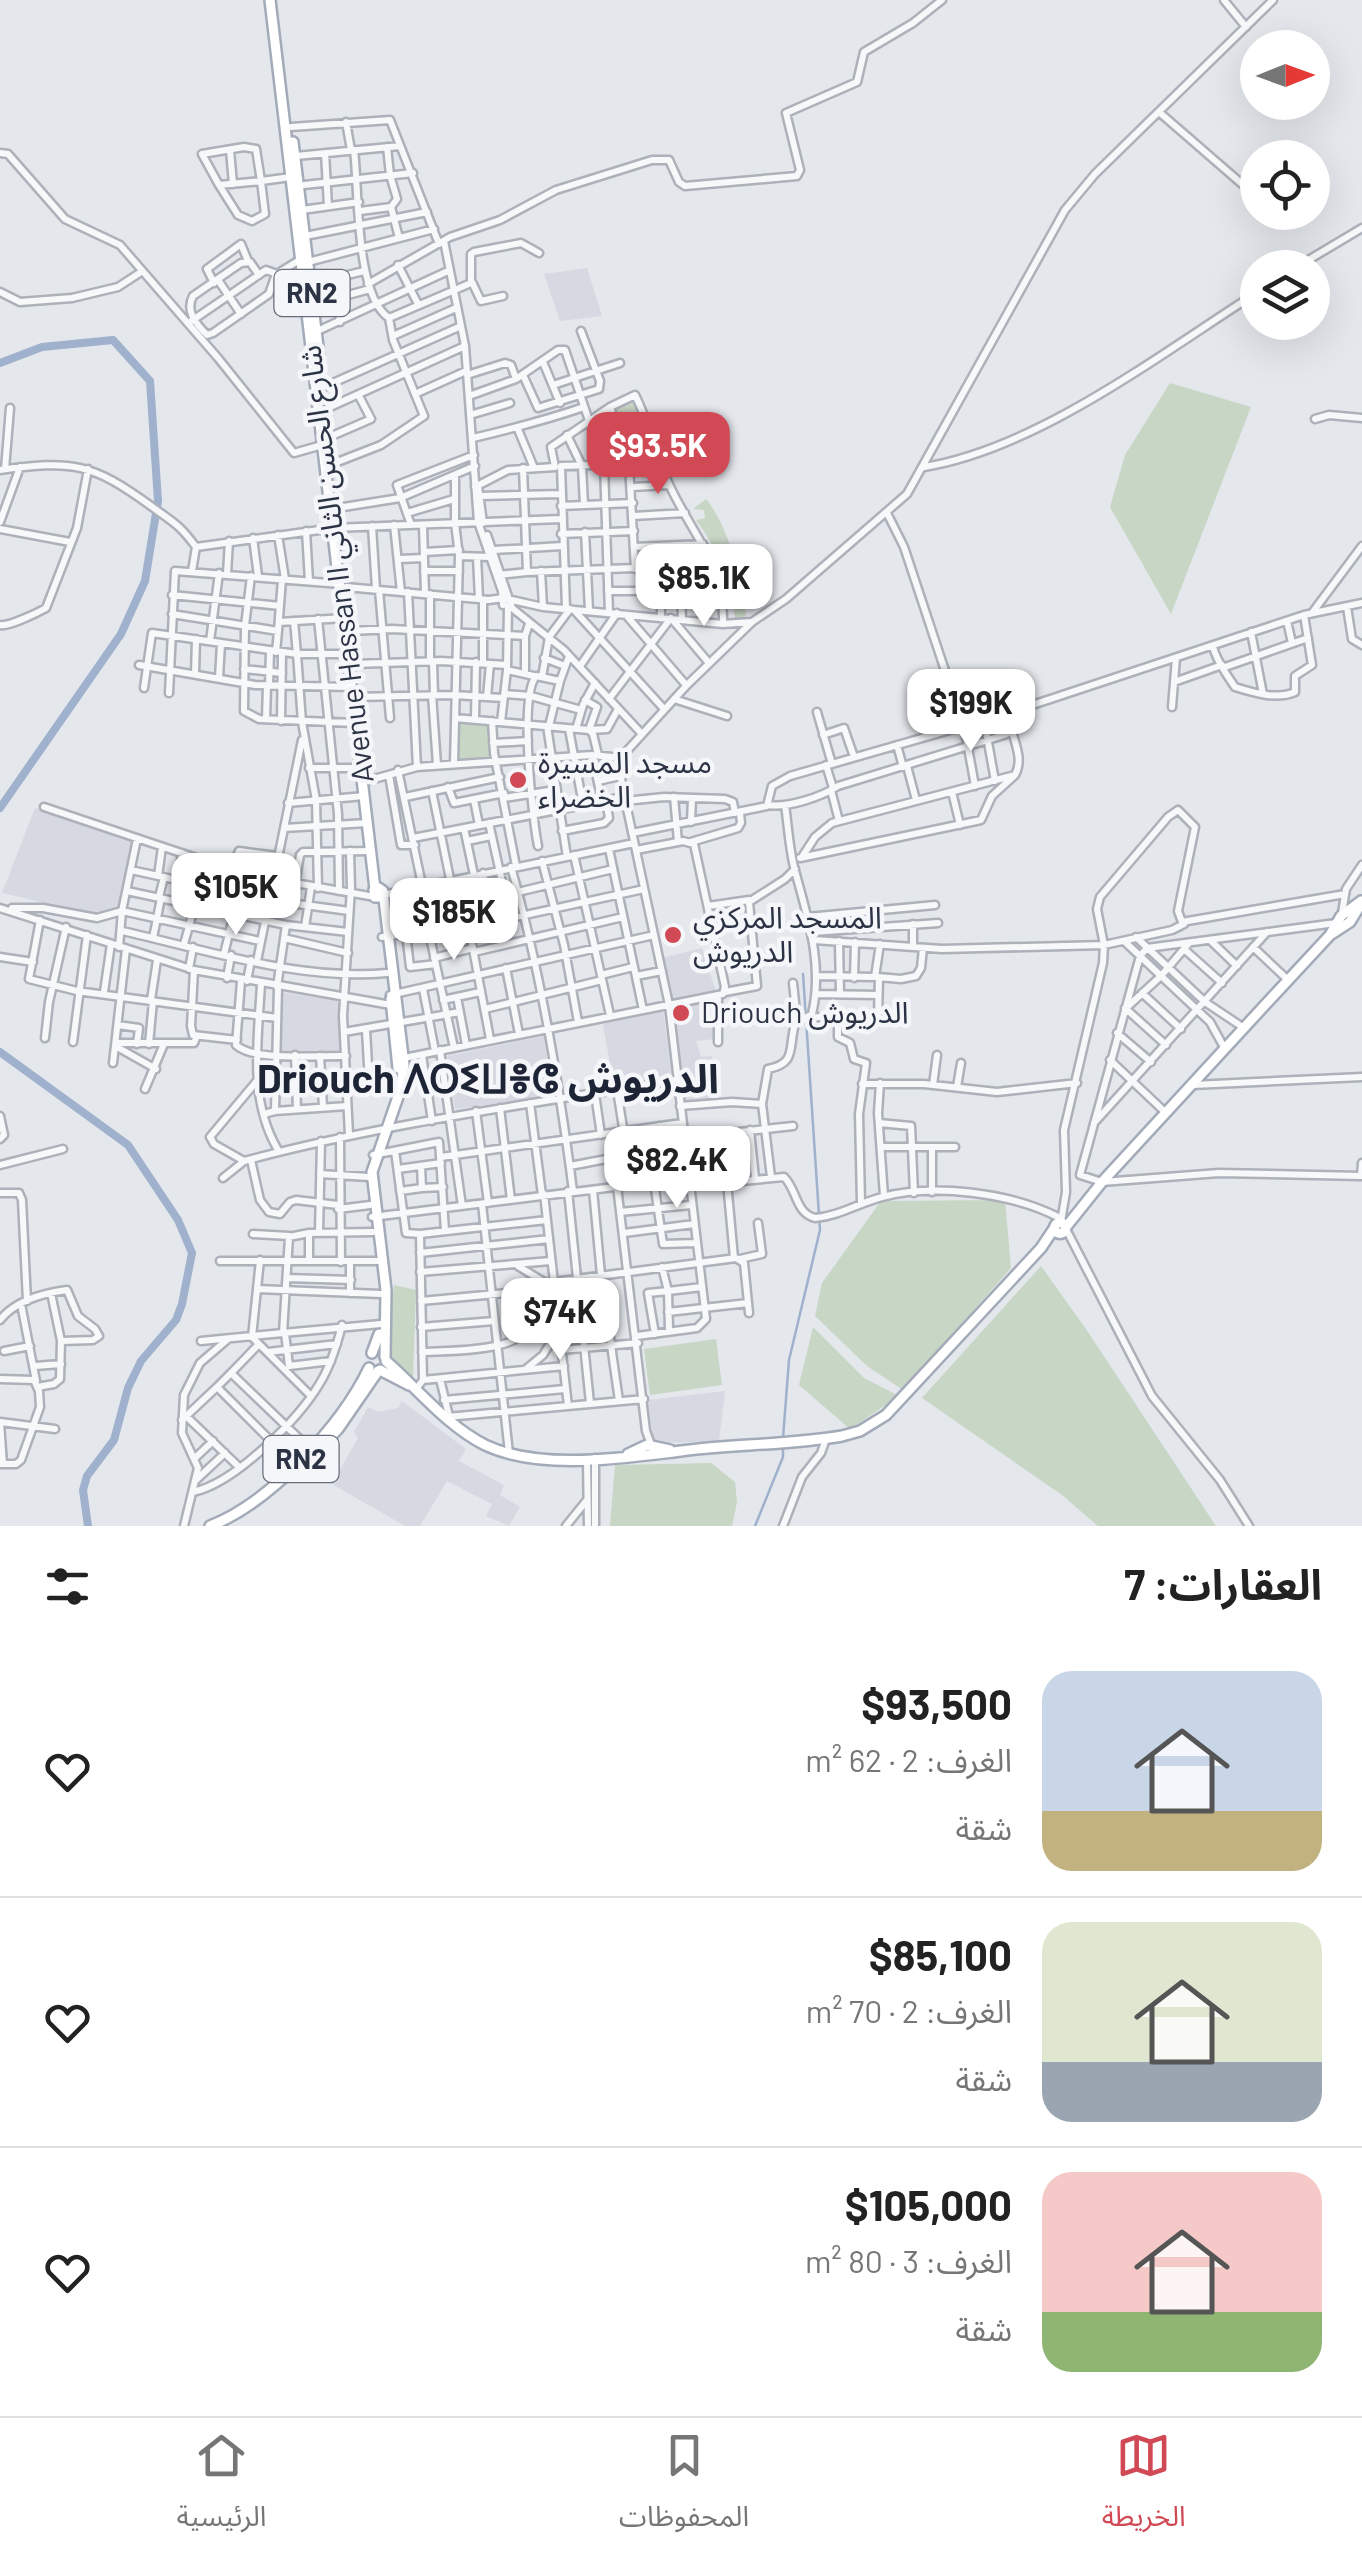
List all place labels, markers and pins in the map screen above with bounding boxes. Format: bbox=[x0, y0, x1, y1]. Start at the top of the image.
pin: $93.5K bbox=[577, 412, 739, 497]
pin: $85.1K bbox=[623, 544, 785, 629]
pin: $199K bbox=[901, 669, 1041, 754]
place label: مسجد المسيرة الخضراء bbox=[538, 743, 712, 814]
marker: مسجد المسيرة الخضراء bbox=[507, 769, 529, 791]
pin: $105K bbox=[166, 853, 306, 938]
pin: $185K bbox=[384, 878, 524, 963]
place label: المسجد المركزي الدريوش bbox=[693, 898, 882, 969]
marker: المسجد المركزي الدريوش bbox=[662, 924, 684, 946]
place label: Driouch الدريوش bbox=[701, 993, 909, 1030]
marker: Driouch الدريوش bbox=[670, 1002, 692, 1024]
pin: $82.4K bbox=[596, 1126, 758, 1211]
pin: $74K bbox=[501, 1278, 619, 1363]

